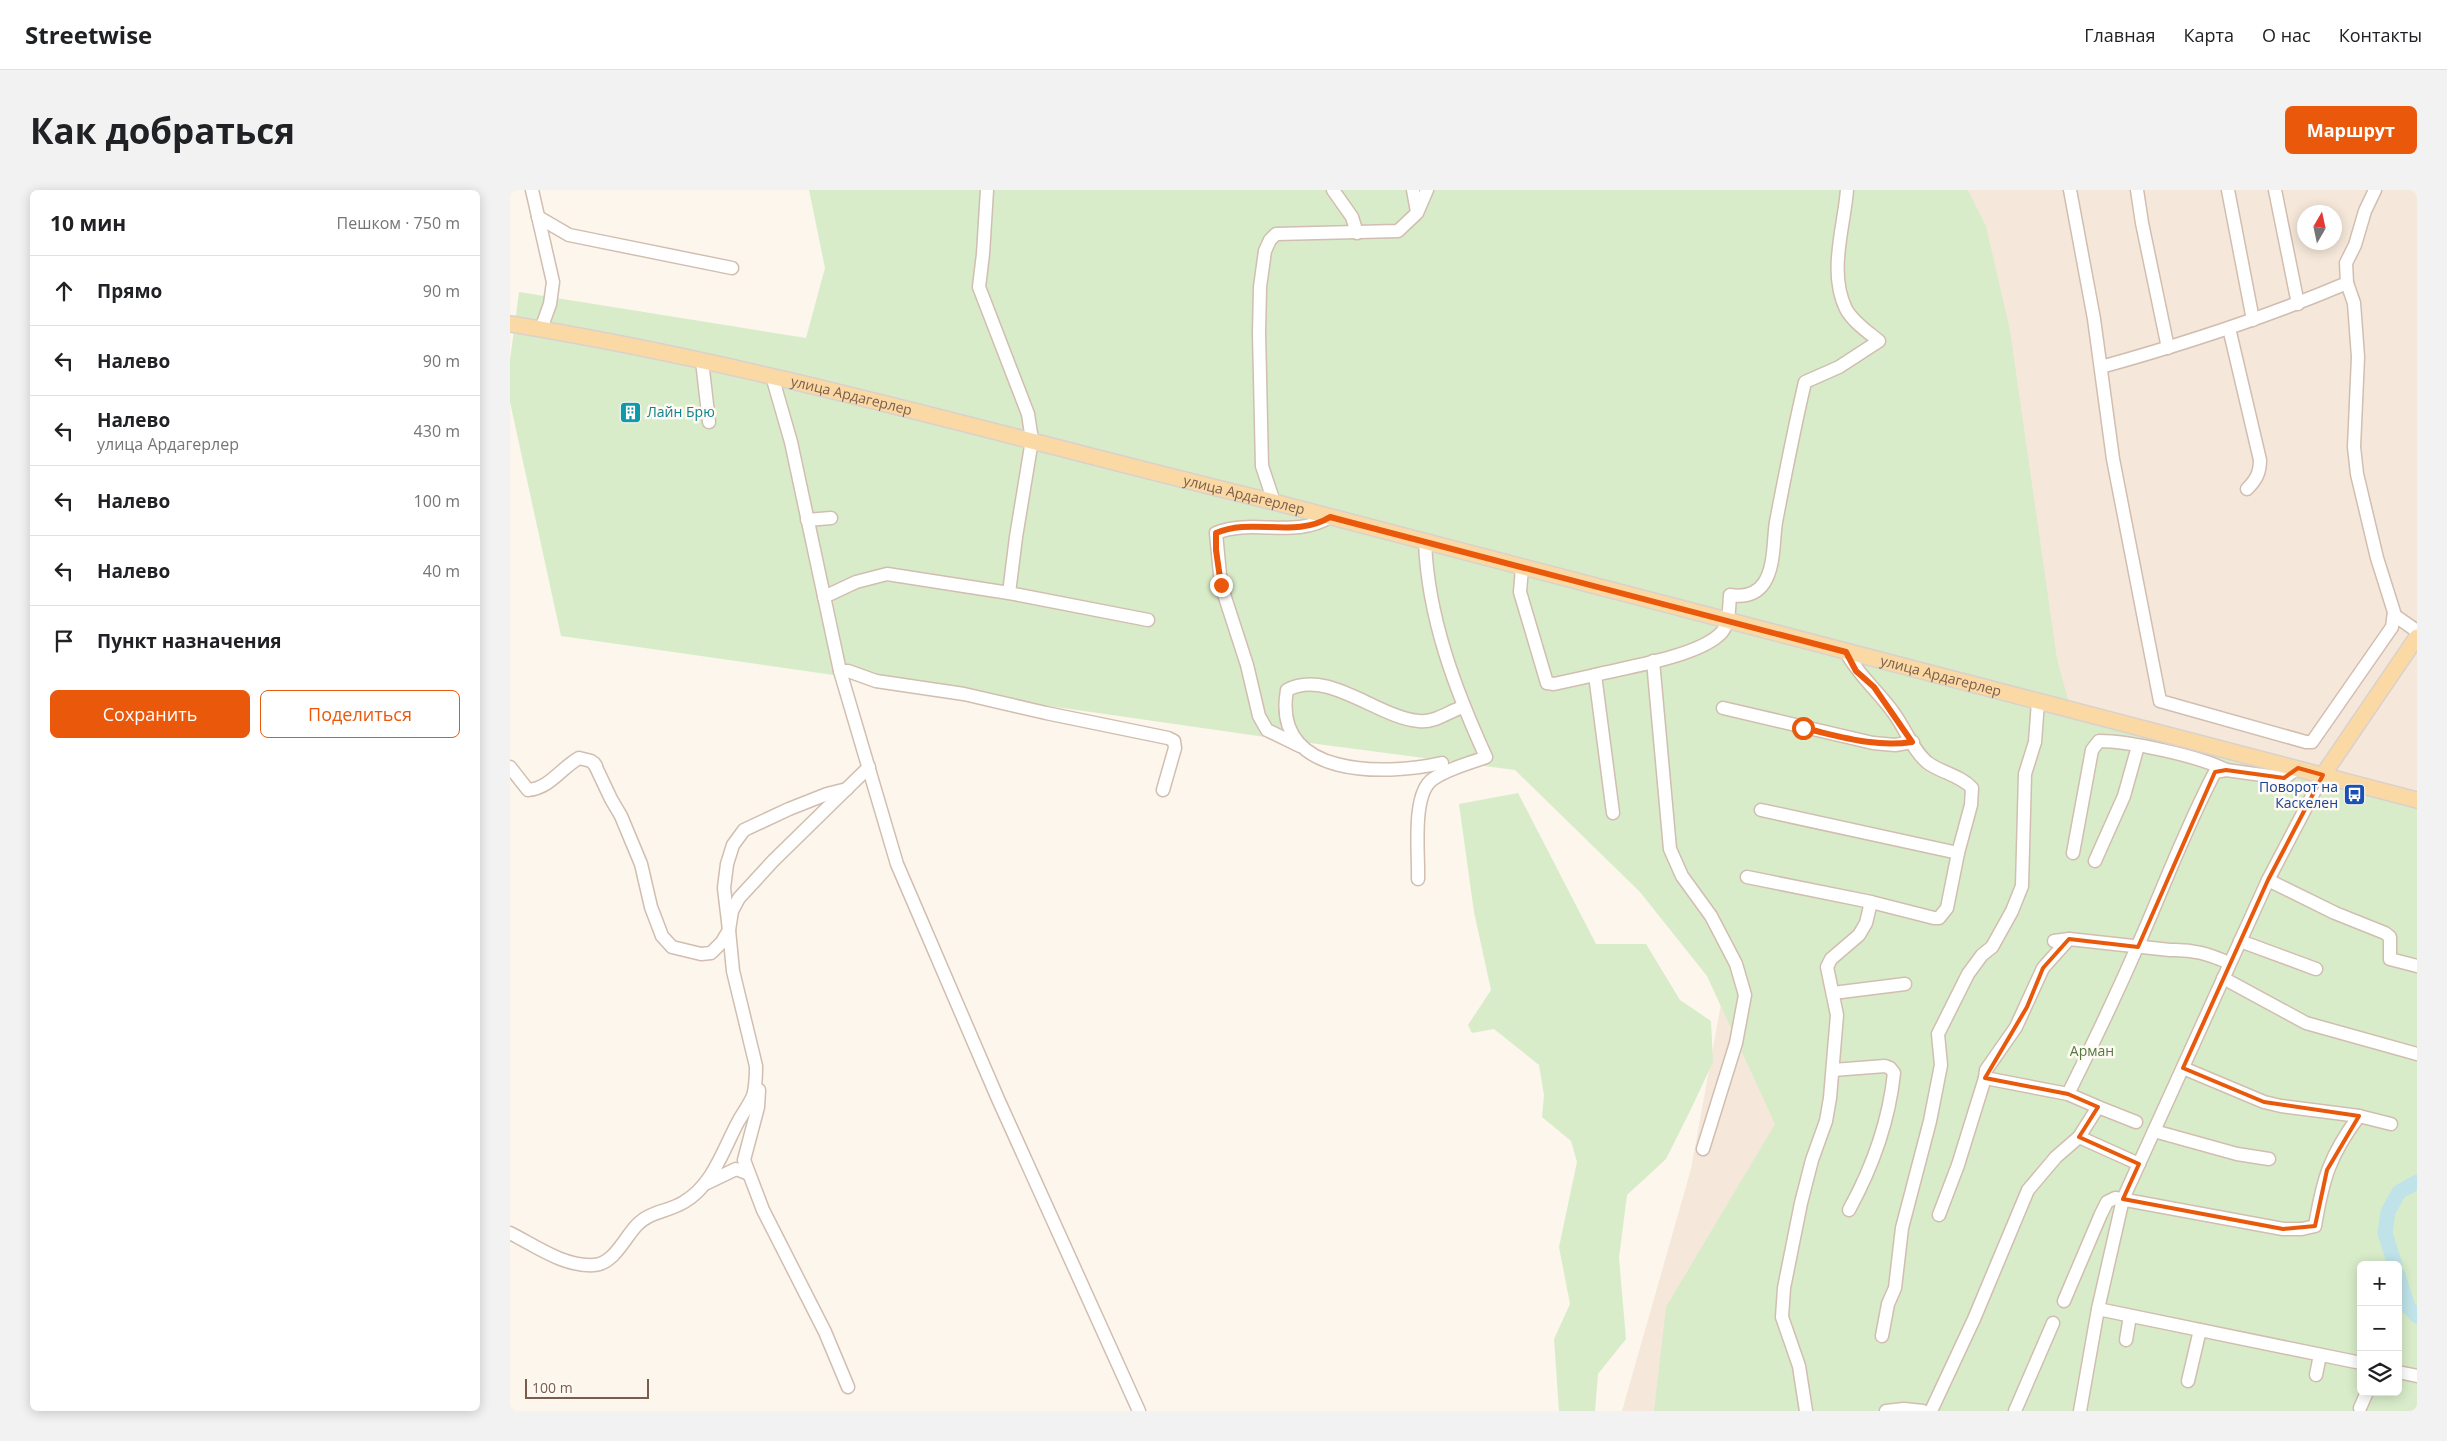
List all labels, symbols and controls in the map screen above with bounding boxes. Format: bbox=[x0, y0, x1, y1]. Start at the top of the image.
text: Streetwise bbox=[25, 18, 152, 51]
text: Главная bbox=[2084, 23, 2156, 47]
text: Карта bbox=[2184, 23, 2234, 47]
text: О нас bbox=[2262, 23, 2311, 47]
text: Контакты bbox=[2339, 23, 2422, 47]
button: Маршрут bbox=[2285, 106, 2417, 154]
text: Как добраться bbox=[30, 107, 295, 154]
north arrow bbox=[2297, 205, 2342, 250]
text: 10 мин bbox=[50, 209, 126, 237]
text: Пешком · 750 m bbox=[337, 212, 460, 234]
icon: ahead bbox=[50, 277, 78, 305]
text: Прямо bbox=[97, 278, 162, 304]
text: 90 m bbox=[423, 280, 460, 302]
icon: left bbox=[50, 347, 78, 375]
text: Налево bbox=[97, 348, 170, 374]
text: 90 m bbox=[423, 350, 460, 372]
street label: улица Ардагерлер bbox=[789, 371, 914, 419]
building icon: Лайн Брю bbox=[619, 400, 643, 424]
place label: Лайн Брю bbox=[647, 402, 715, 421]
text: Налево bbox=[97, 407, 170, 433]
icon: left bbox=[50, 417, 78, 445]
text: 430 m bbox=[414, 420, 460, 442]
text: улица Ардагерлер bbox=[97, 433, 239, 455]
street label: улица Ардагерлер bbox=[1182, 470, 1307, 519]
icon: left bbox=[50, 487, 78, 515]
text: Налево bbox=[97, 488, 170, 514]
text: 100 m bbox=[414, 490, 460, 512]
icon: left bbox=[50, 557, 78, 585]
text: Налево bbox=[97, 558, 170, 584]
text: 40 m bbox=[423, 560, 460, 582]
route end bbox=[1210, 574, 1233, 597]
icon: arrive bbox=[50, 627, 78, 655]
text: Пункт назначения bbox=[97, 628, 282, 654]
street label: улица Ардагерлер bbox=[1879, 651, 2004, 700]
button: Сохранить bbox=[50, 690, 250, 738]
button: Поделиться bbox=[260, 690, 460, 738]
route start bbox=[1792, 717, 1815, 740]
place label: Поворот на Каскелен bbox=[2259, 777, 2338, 812]
bus stop icon: Поворот на Каскелен bbox=[2342, 783, 2366, 807]
park label: Арман bbox=[2070, 1041, 2114, 1060]
map controls bbox=[2357, 1261, 2402, 1396]
button: + bbox=[2357, 1261, 2402, 1306]
button: − bbox=[2357, 1306, 2402, 1351]
button: layers bbox=[2357, 1351, 2402, 1396]
scale bar bbox=[525, 1376, 649, 1399]
text: 100 m bbox=[532, 1378, 573, 1397]

